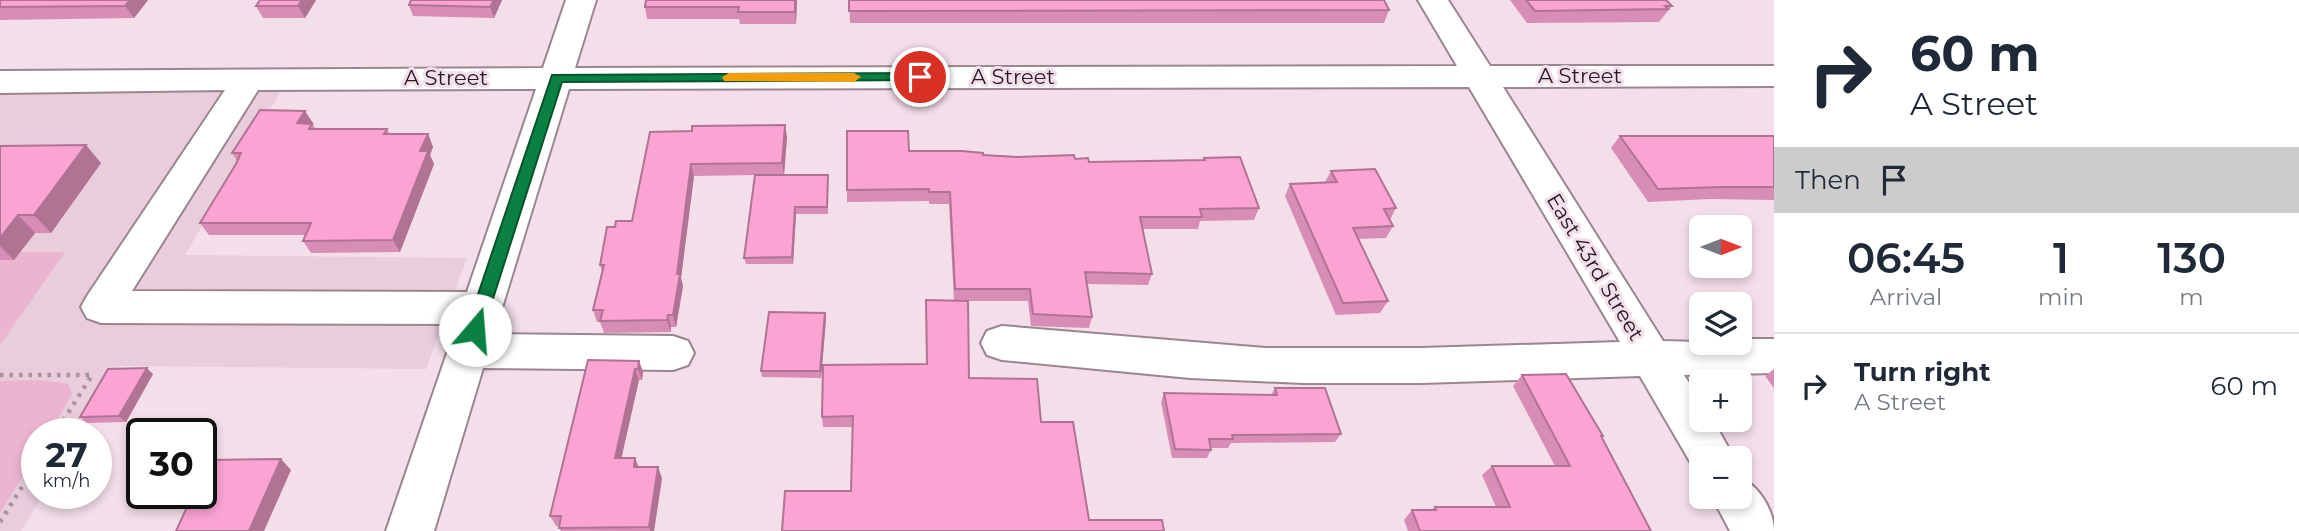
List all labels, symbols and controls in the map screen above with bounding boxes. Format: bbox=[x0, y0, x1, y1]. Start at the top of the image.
text: 60 m bbox=[1910, 24, 2040, 83]
icon: right bbox=[1795, 28, 1886, 119]
pin bbox=[890, 47, 950, 107]
icon: arrive bbox=[901, 58, 939, 96]
street label: A Street bbox=[1538, 63, 1622, 88]
street label: A Street bbox=[971, 64, 1055, 89]
street label: A Street bbox=[404, 65, 488, 90]
text: A Street bbox=[1910, 84, 2038, 123]
icon: arrive bbox=[1875, 161, 1913, 199]
text: Then bbox=[1795, 164, 1861, 196]
street label: East 43rd Street bbox=[1542, 189, 1649, 345]
north arrow bbox=[1689, 215, 1752, 278]
map controls bbox=[1689, 215, 1752, 509]
text: 06:45 bbox=[1847, 232, 1965, 284]
text: 1 bbox=[2053, 232, 2069, 284]
text: 130 bbox=[2157, 232, 2226, 284]
text: Arrival bbox=[1870, 283, 1942, 311]
text: min bbox=[2038, 283, 2084, 311]
text: m bbox=[2179, 283, 2204, 311]
button: layers bbox=[1689, 292, 1752, 355]
position arrow bbox=[438, 293, 512, 367]
text: Turn right bbox=[1854, 356, 1990, 388]
icon: right bbox=[1795, 367, 1833, 405]
button: + bbox=[1689, 369, 1752, 432]
text: 60 m bbox=[2211, 370, 2278, 402]
text: A Street bbox=[1854, 388, 1946, 416]
speed limit sign: 30 bbox=[126, 418, 217, 509]
text: 27 bbox=[45, 433, 88, 476]
button: − bbox=[1689, 446, 1752, 509]
text: km/h bbox=[42, 470, 91, 492]

